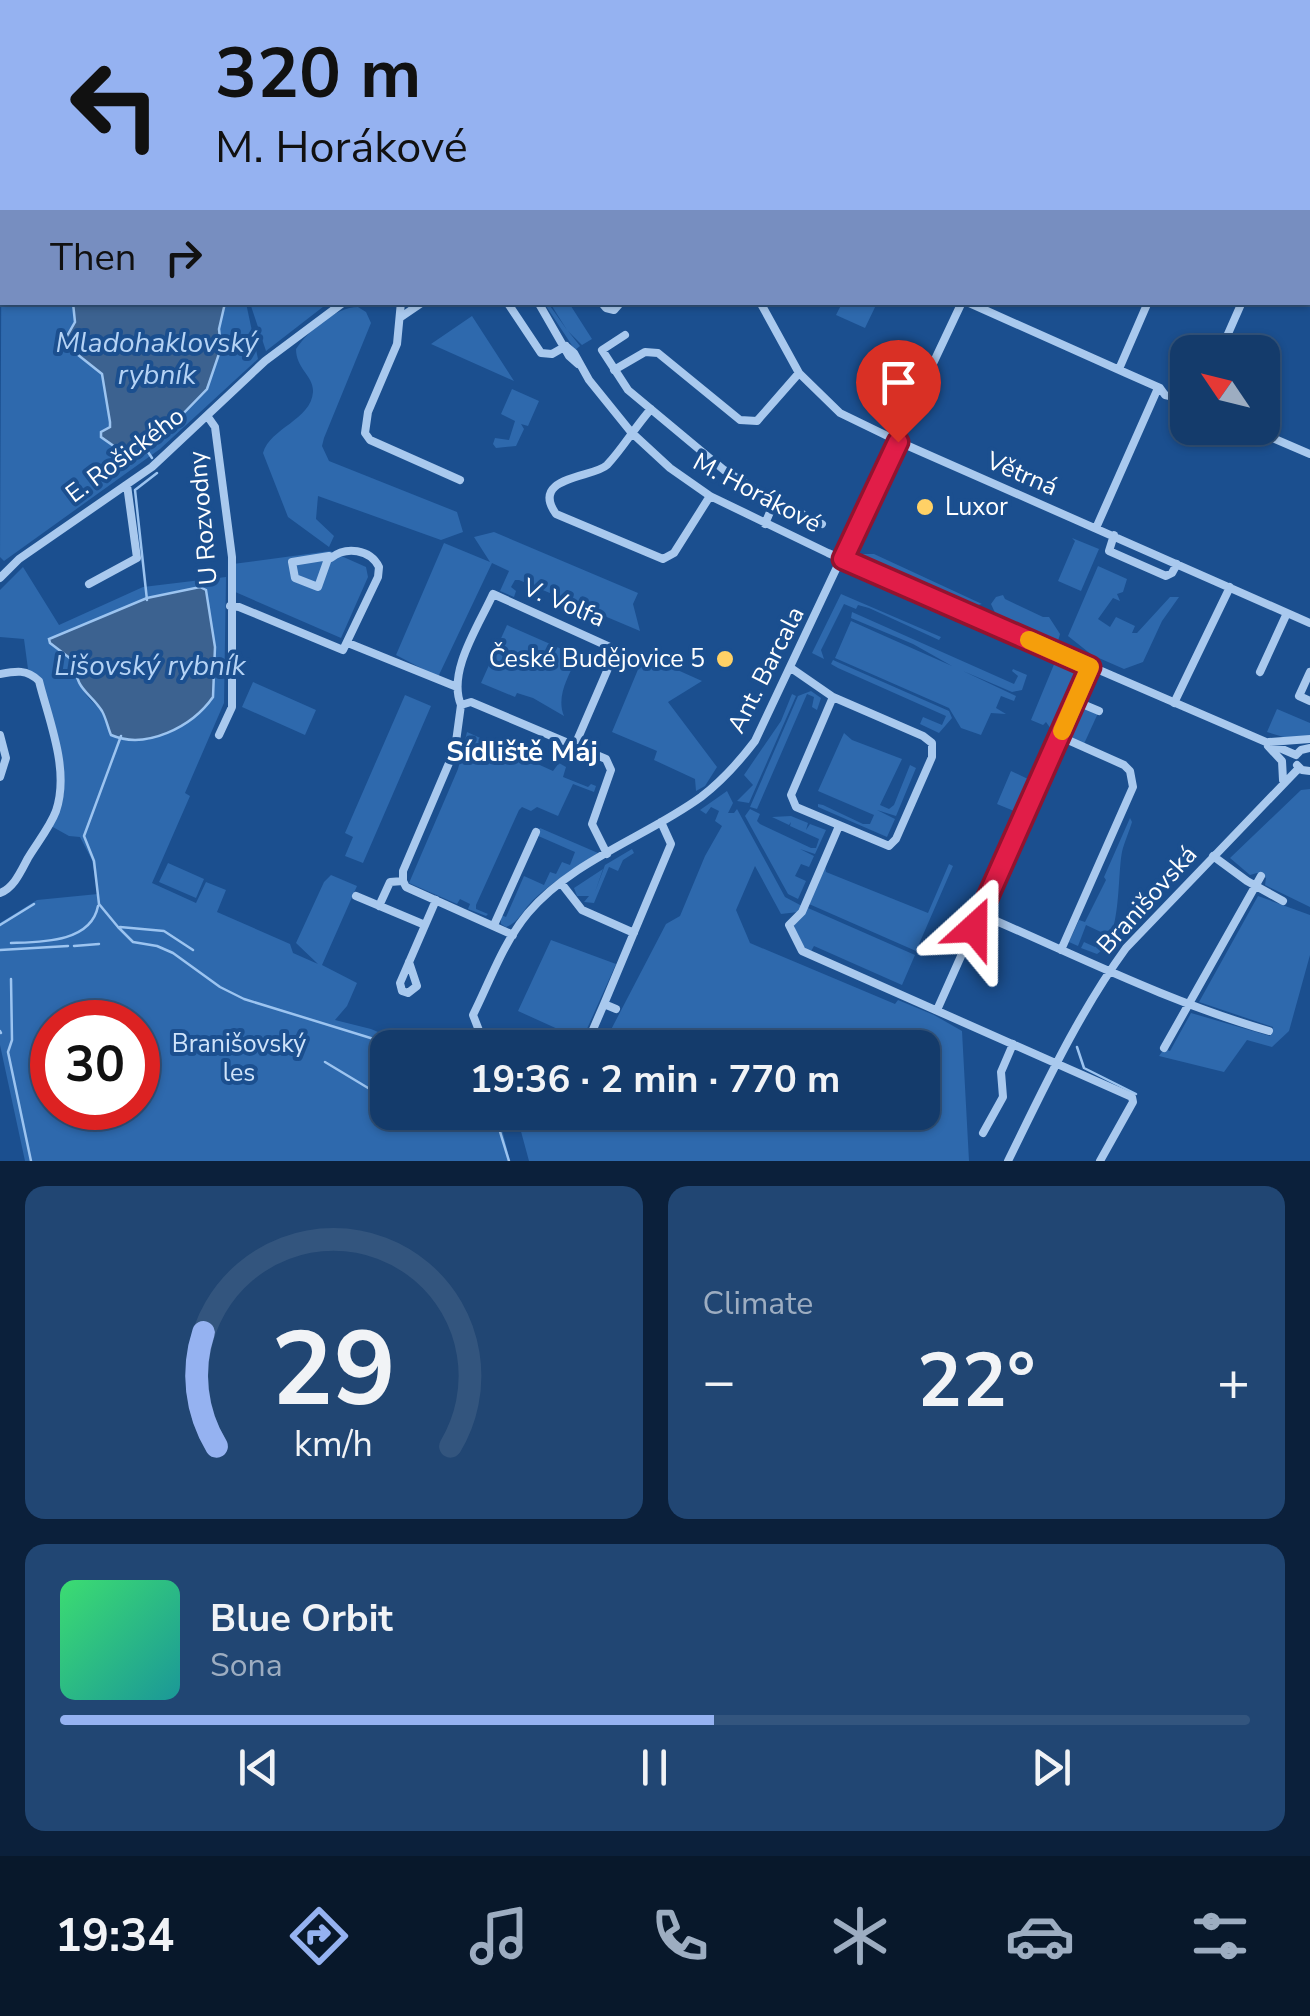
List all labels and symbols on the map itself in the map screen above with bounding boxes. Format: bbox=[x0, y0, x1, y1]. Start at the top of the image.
water label: Mladohaklovský rybník bbox=[56, 324, 260, 394]
north arrow bbox=[1170, 335, 1280, 445]
pin bbox=[856, 340, 941, 443]
street label: E. Rošického bbox=[59, 399, 191, 511]
street label: Větrná bbox=[980, 443, 1063, 504]
street label: M. Horákové bbox=[687, 445, 827, 541]
street label: U Rozvodny bbox=[180, 449, 226, 586]
place label: Luxor bbox=[945, 490, 1008, 524]
marker: Luxor bbox=[914, 496, 936, 518]
street label: V. Volfa bbox=[517, 570, 610, 636]
street label: Ant. Barcala bbox=[720, 601, 812, 739]
place label: České Budějovice 5 bbox=[489, 642, 705, 676]
water label: Lišovský rybník bbox=[54, 647, 247, 685]
marker: České Budějovice 5 bbox=[714, 648, 736, 670]
district label: Sídliště Máj bbox=[446, 733, 598, 771]
street label: Branišovská bbox=[1089, 838, 1205, 962]
position arrow bbox=[922, 876, 1026, 980]
speed limit sign: 30 bbox=[30, 1000, 160, 1130]
park label: Branišovský les bbox=[172, 1027, 306, 1090]

